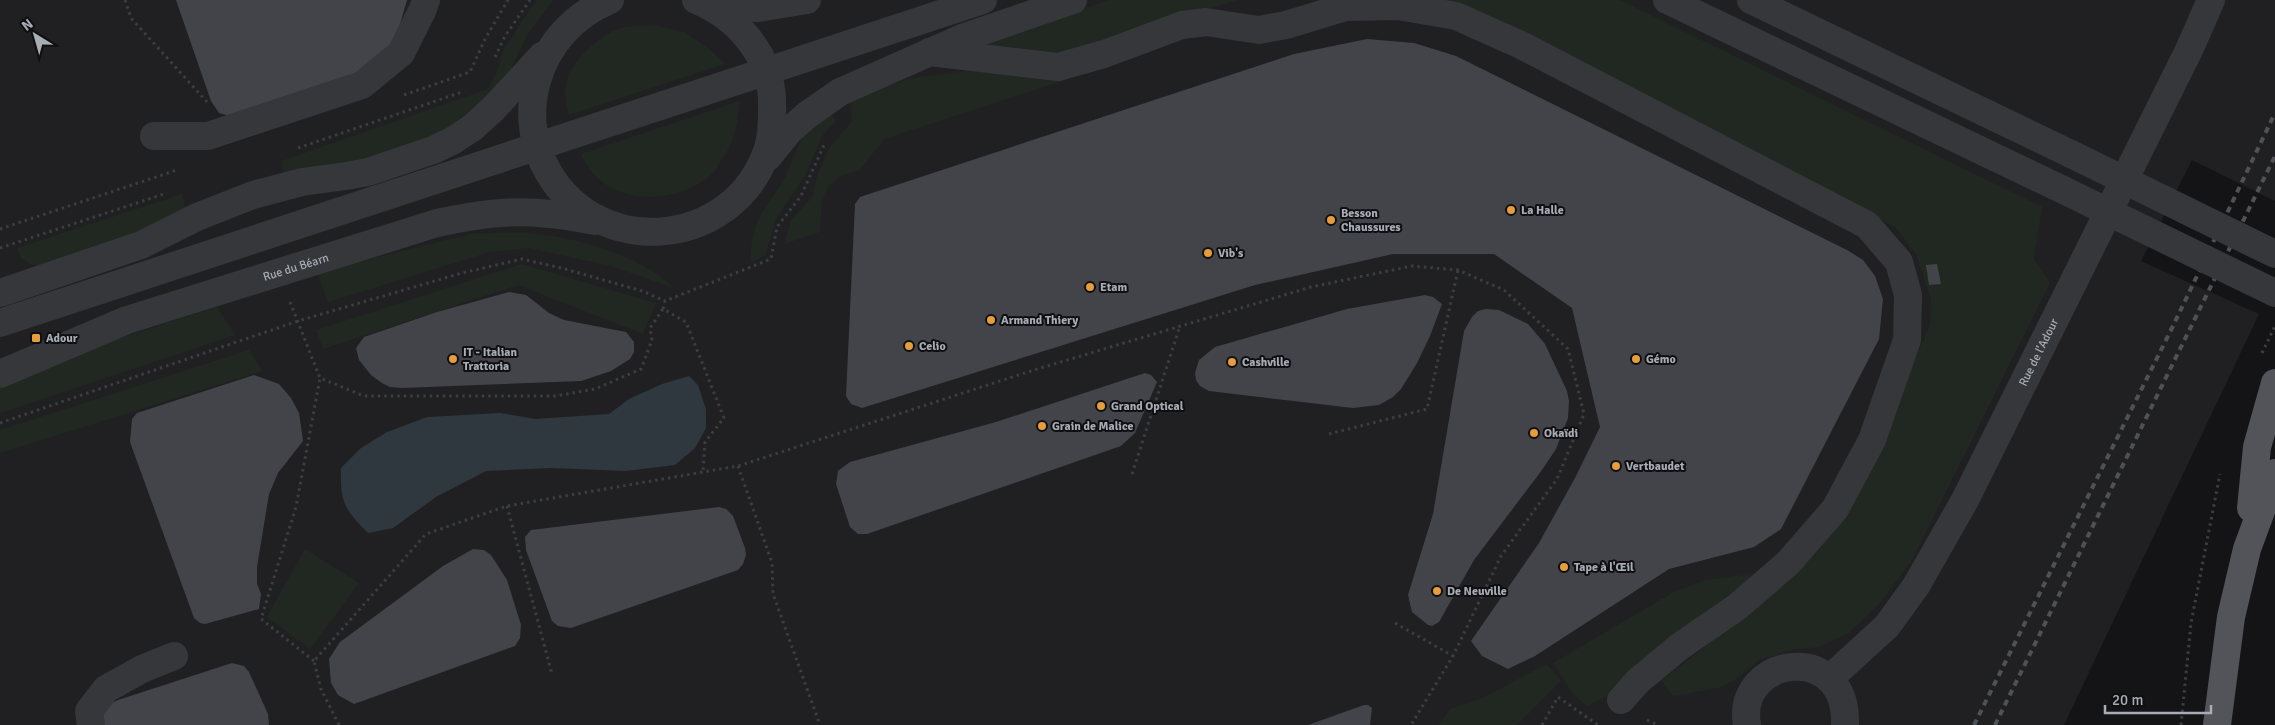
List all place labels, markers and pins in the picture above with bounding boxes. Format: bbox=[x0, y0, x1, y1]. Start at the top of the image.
place label: La Halle bbox=[1521, 203, 1564, 218]
marker: La Halle bbox=[1505, 204, 1517, 216]
place label: Besson Chaussures bbox=[1341, 206, 1401, 235]
marker: Besson Chaussures bbox=[1325, 214, 1337, 226]
place label: Vib's bbox=[1218, 246, 1244, 261]
marker: Vib's bbox=[1202, 247, 1214, 259]
place label: Etam bbox=[1100, 280, 1127, 295]
marker: Etam bbox=[1084, 281, 1096, 293]
place label: Armand Thiery bbox=[1001, 313, 1078, 328]
marker: Armand Thiery bbox=[985, 314, 997, 326]
place label: Adour bbox=[46, 331, 78, 346]
marker: Adour bbox=[30, 332, 42, 344]
place label: Celio bbox=[919, 339, 946, 354]
marker: Celio bbox=[903, 340, 915, 352]
place label: IT - Italian Trattoria bbox=[463, 345, 517, 374]
place label: Gémo bbox=[1646, 352, 1676, 367]
marker: IT - Italian Trattoria bbox=[447, 353, 459, 365]
marker: Gémo bbox=[1630, 353, 1642, 365]
place label: Cashville bbox=[1242, 355, 1290, 370]
marker: Cashville bbox=[1226, 356, 1238, 368]
place label: Grand Optical bbox=[1111, 399, 1184, 414]
marker: Grand Optical bbox=[1095, 400, 1107, 412]
place label: Grain de Malice bbox=[1052, 419, 1133, 434]
marker: Grain de Malice bbox=[1036, 420, 1048, 432]
place label: Okaïdi bbox=[1544, 426, 1578, 441]
marker: Okaïdi bbox=[1528, 427, 1540, 439]
place label: Vertbaudet bbox=[1626, 459, 1685, 474]
marker: Vertbaudet bbox=[1610, 460, 1622, 472]
place label: Tape à l'Œil bbox=[1574, 560, 1634, 575]
marker: Tape à l'Œil bbox=[1558, 561, 1570, 573]
place label: De Neuville bbox=[1447, 584, 1507, 599]
marker: De Neuville bbox=[1431, 585, 1443, 597]

